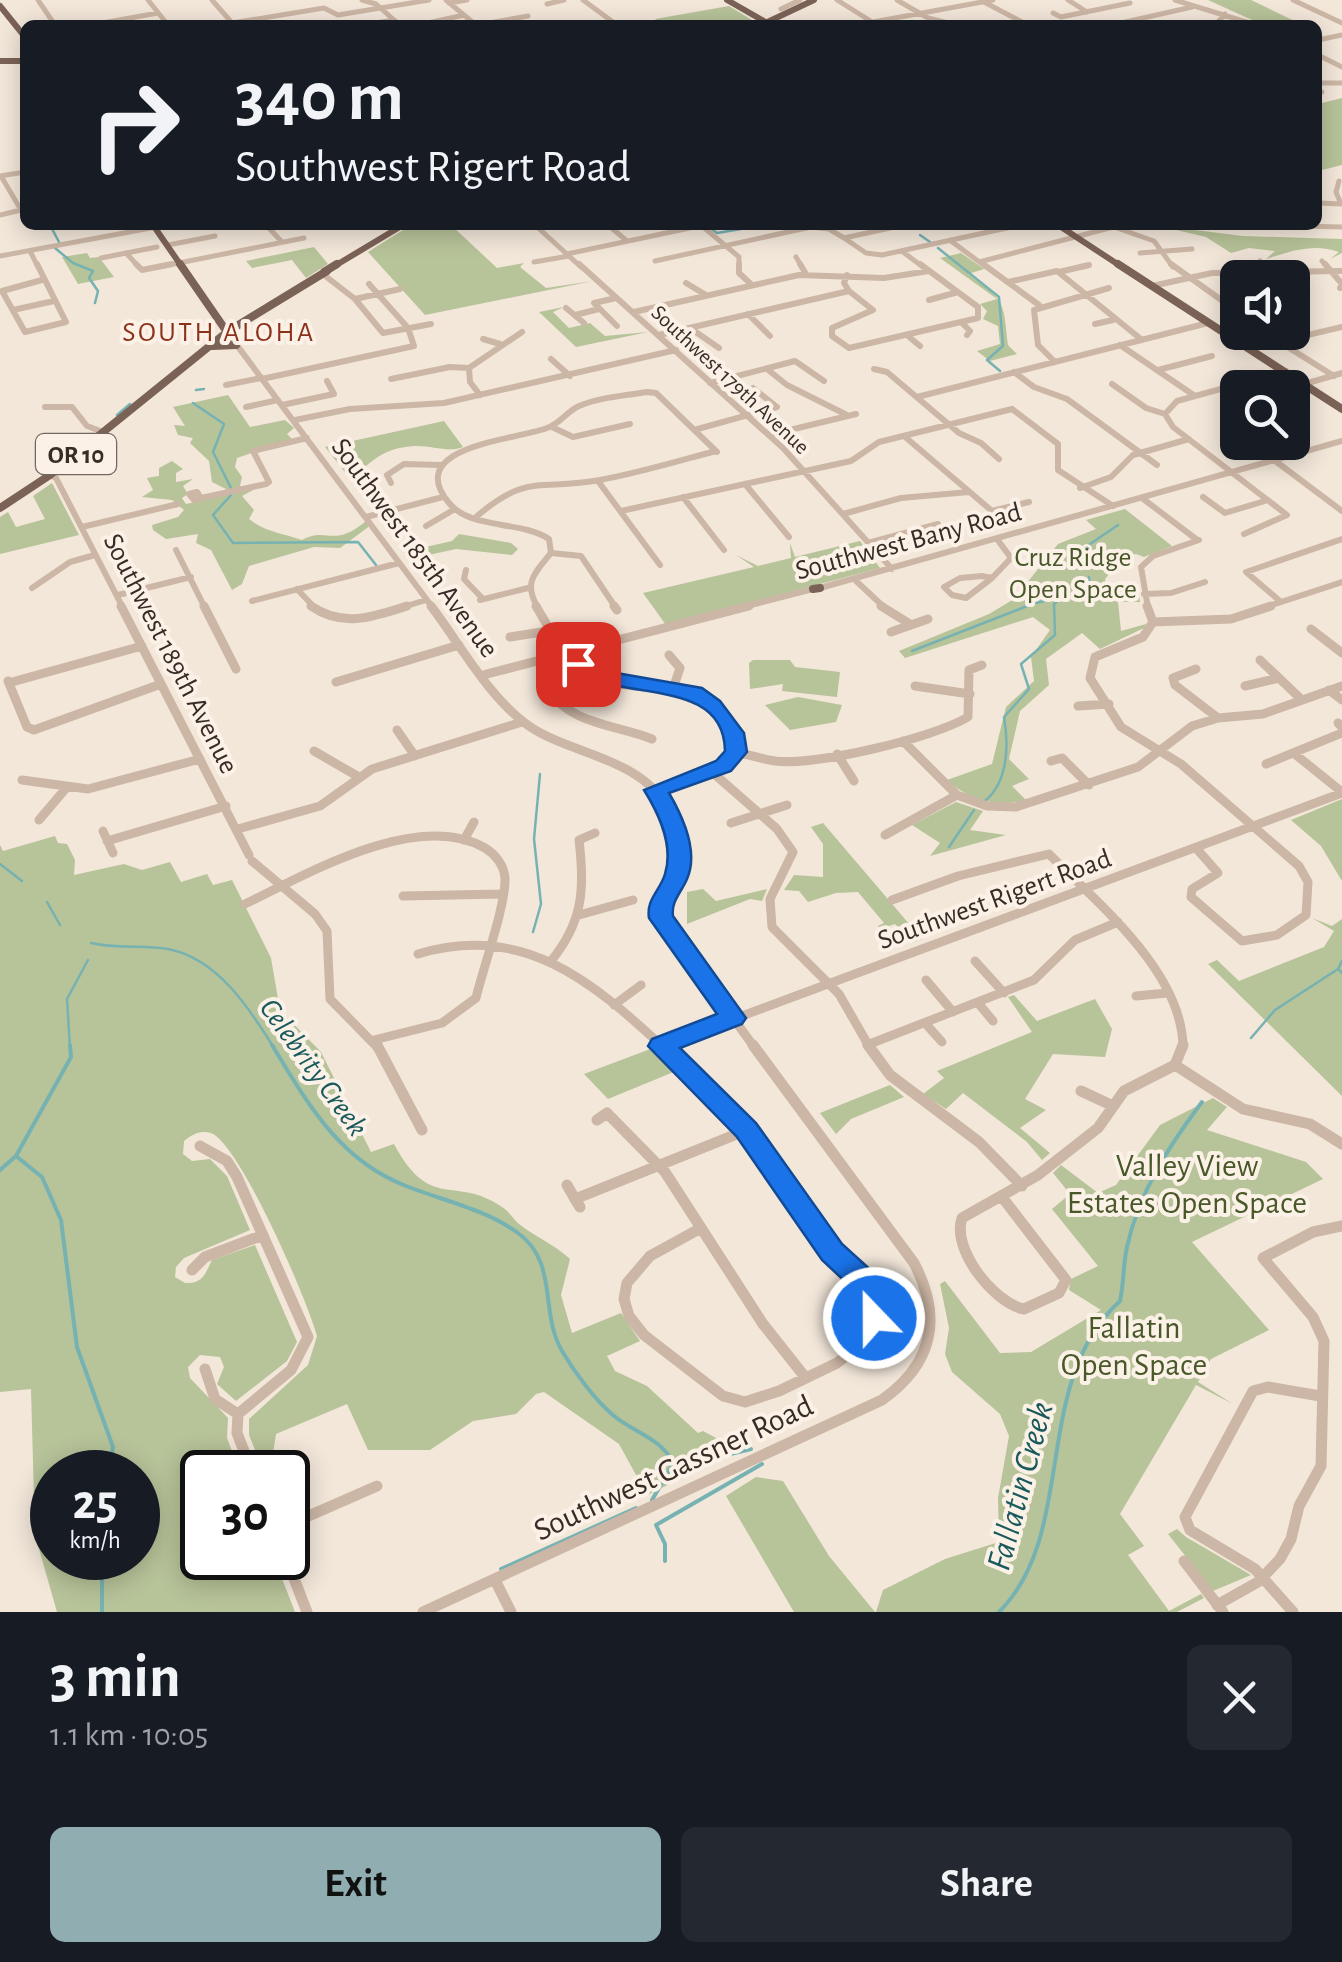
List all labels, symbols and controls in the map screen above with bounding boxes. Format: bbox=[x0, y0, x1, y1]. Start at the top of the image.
icon: right bbox=[70, 60, 200, 190]
text: 340 m bbox=[235, 63, 404, 133]
text: Southwest Rigert Road bbox=[235, 145, 631, 190]
map controls bbox=[1220, 260, 1310, 460]
button: sound bbox=[1220, 260, 1310, 350]
street label: Southwest 179th Avenue bbox=[647, 301, 813, 458]
district label: SOUTH ALOHA bbox=[122, 319, 316, 347]
button: search bbox=[1220, 370, 1310, 460]
street label: Southwest 185th Avenue bbox=[326, 433, 503, 663]
road number: OR 10 bbox=[36, 434, 116, 474]
street label: Southwest Bany Road bbox=[792, 498, 1025, 586]
street label: Southwest 189th Avenue bbox=[98, 530, 243, 778]
park label: Cruz Ridge Open Space bbox=[1009, 544, 1137, 604]
pin bbox=[536, 622, 621, 707]
icon: arrive bbox=[551, 637, 606, 692]
street label: Southwest Rigert Road bbox=[874, 845, 1115, 955]
water label: Celebrity Creek bbox=[254, 994, 373, 1142]
park label: Valley View Estates Open Space bbox=[1067, 1150, 1307, 1219]
position arrow bbox=[822, 1266, 926, 1370]
park label: Fallatin Open Space bbox=[1061, 1312, 1207, 1381]
street label: Southwest Gassner Road bbox=[529, 1389, 818, 1547]
water label: Fallatin Creek bbox=[981, 1398, 1060, 1574]
speed limit sign: 30 bbox=[180, 1450, 310, 1580]
text: 25 bbox=[72, 1478, 118, 1528]
text: km/h bbox=[69, 1528, 121, 1553]
button: close bbox=[1187, 1645, 1292, 1750]
text: 3 min bbox=[50, 1648, 181, 1708]
text: 1.1 km · 10:05 bbox=[50, 1719, 208, 1751]
button: Exit bbox=[50, 1827, 661, 1942]
button: Share bbox=[681, 1827, 1292, 1942]

